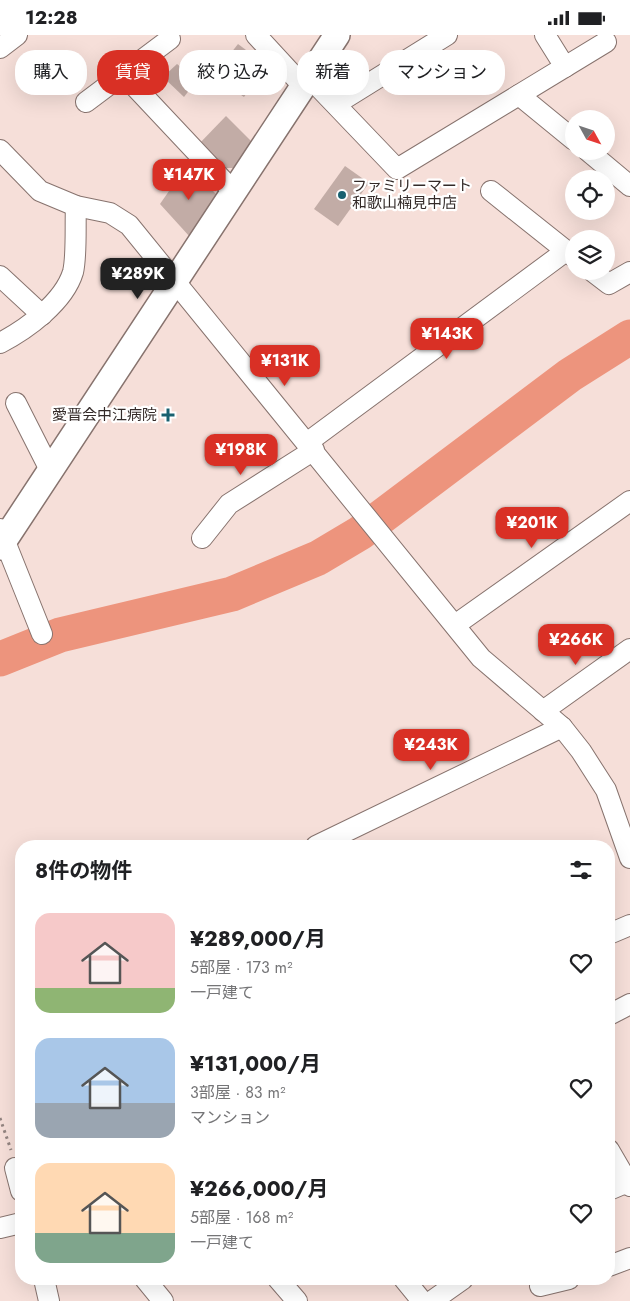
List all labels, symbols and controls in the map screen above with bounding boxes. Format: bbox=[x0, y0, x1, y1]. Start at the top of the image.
text: 12:28 bbox=[25, 4, 78, 31]
chip: 購入 bbox=[15, 50, 87, 95]
chip: 賃貸 bbox=[97, 50, 169, 95]
chip: 絞り込み bbox=[179, 50, 287, 95]
chip: 新着 bbox=[297, 50, 369, 95]
chip: マンション bbox=[379, 50, 505, 95]
north arrow bbox=[565, 110, 615, 160]
map controls bbox=[565, 110, 615, 280]
pin: ¥147K bbox=[154, 159, 224, 201]
text: ¥147K bbox=[164, 163, 214, 186]
button: locate bbox=[565, 170, 615, 220]
place label: ファミリーマート 和歌山楠見中店 bbox=[352, 175, 472, 214]
marker: ファミリーマート 和歌山楠見中店 bbox=[336, 189, 348, 201]
button: layers bbox=[565, 230, 615, 280]
pin: ¥289K bbox=[103, 257, 173, 300]
text: ¥289K bbox=[111, 262, 165, 285]
pin: ¥143K bbox=[412, 317, 482, 360]
text: ¥143K bbox=[421, 322, 473, 345]
pin: ¥131K bbox=[250, 345, 320, 387]
text: ¥131K bbox=[261, 349, 309, 372]
place label: 愛晋会中江病院 bbox=[52, 404, 157, 426]
marker: 愛晋会中江病院 bbox=[161, 408, 175, 422]
pin: ¥198K bbox=[206, 433, 276, 476]
text: ¥198K bbox=[216, 438, 266, 461]
pin: ¥201K bbox=[497, 507, 567, 549]
text: ¥201K bbox=[506, 511, 558, 534]
pin: ¥266K bbox=[541, 623, 611, 666]
text: ¥266K bbox=[549, 628, 603, 651]
pin: ¥243K bbox=[396, 729, 466, 771]
text: ¥243K bbox=[404, 733, 458, 756]
text: 8件の物件 bbox=[35, 856, 132, 886]
icon: filters bbox=[567, 856, 595, 884]
text: ¥289,000/月 bbox=[190, 924, 326, 954]
icon: home bbox=[75, 933, 135, 993]
icon: heart bbox=[567, 949, 595, 977]
text: 5部屋 · 173 m² bbox=[190, 956, 293, 979]
text: 一戸建て bbox=[190, 981, 254, 1004]
text: ¥131,000/月 bbox=[190, 1049, 321, 1079]
icon: home bbox=[75, 1058, 135, 1118]
icon: heart bbox=[567, 1074, 595, 1102]
text: 3部屋 · 83 m² bbox=[190, 1081, 285, 1104]
text: マンション bbox=[190, 1106, 270, 1129]
text: ¥266,000/月 bbox=[190, 1174, 328, 1204]
icon: home bbox=[75, 1183, 135, 1243]
icon: heart bbox=[567, 1199, 595, 1227]
text: 5部屋 · 168 m² bbox=[190, 1206, 293, 1229]
text: 一戸建て bbox=[190, 1231, 254, 1254]

